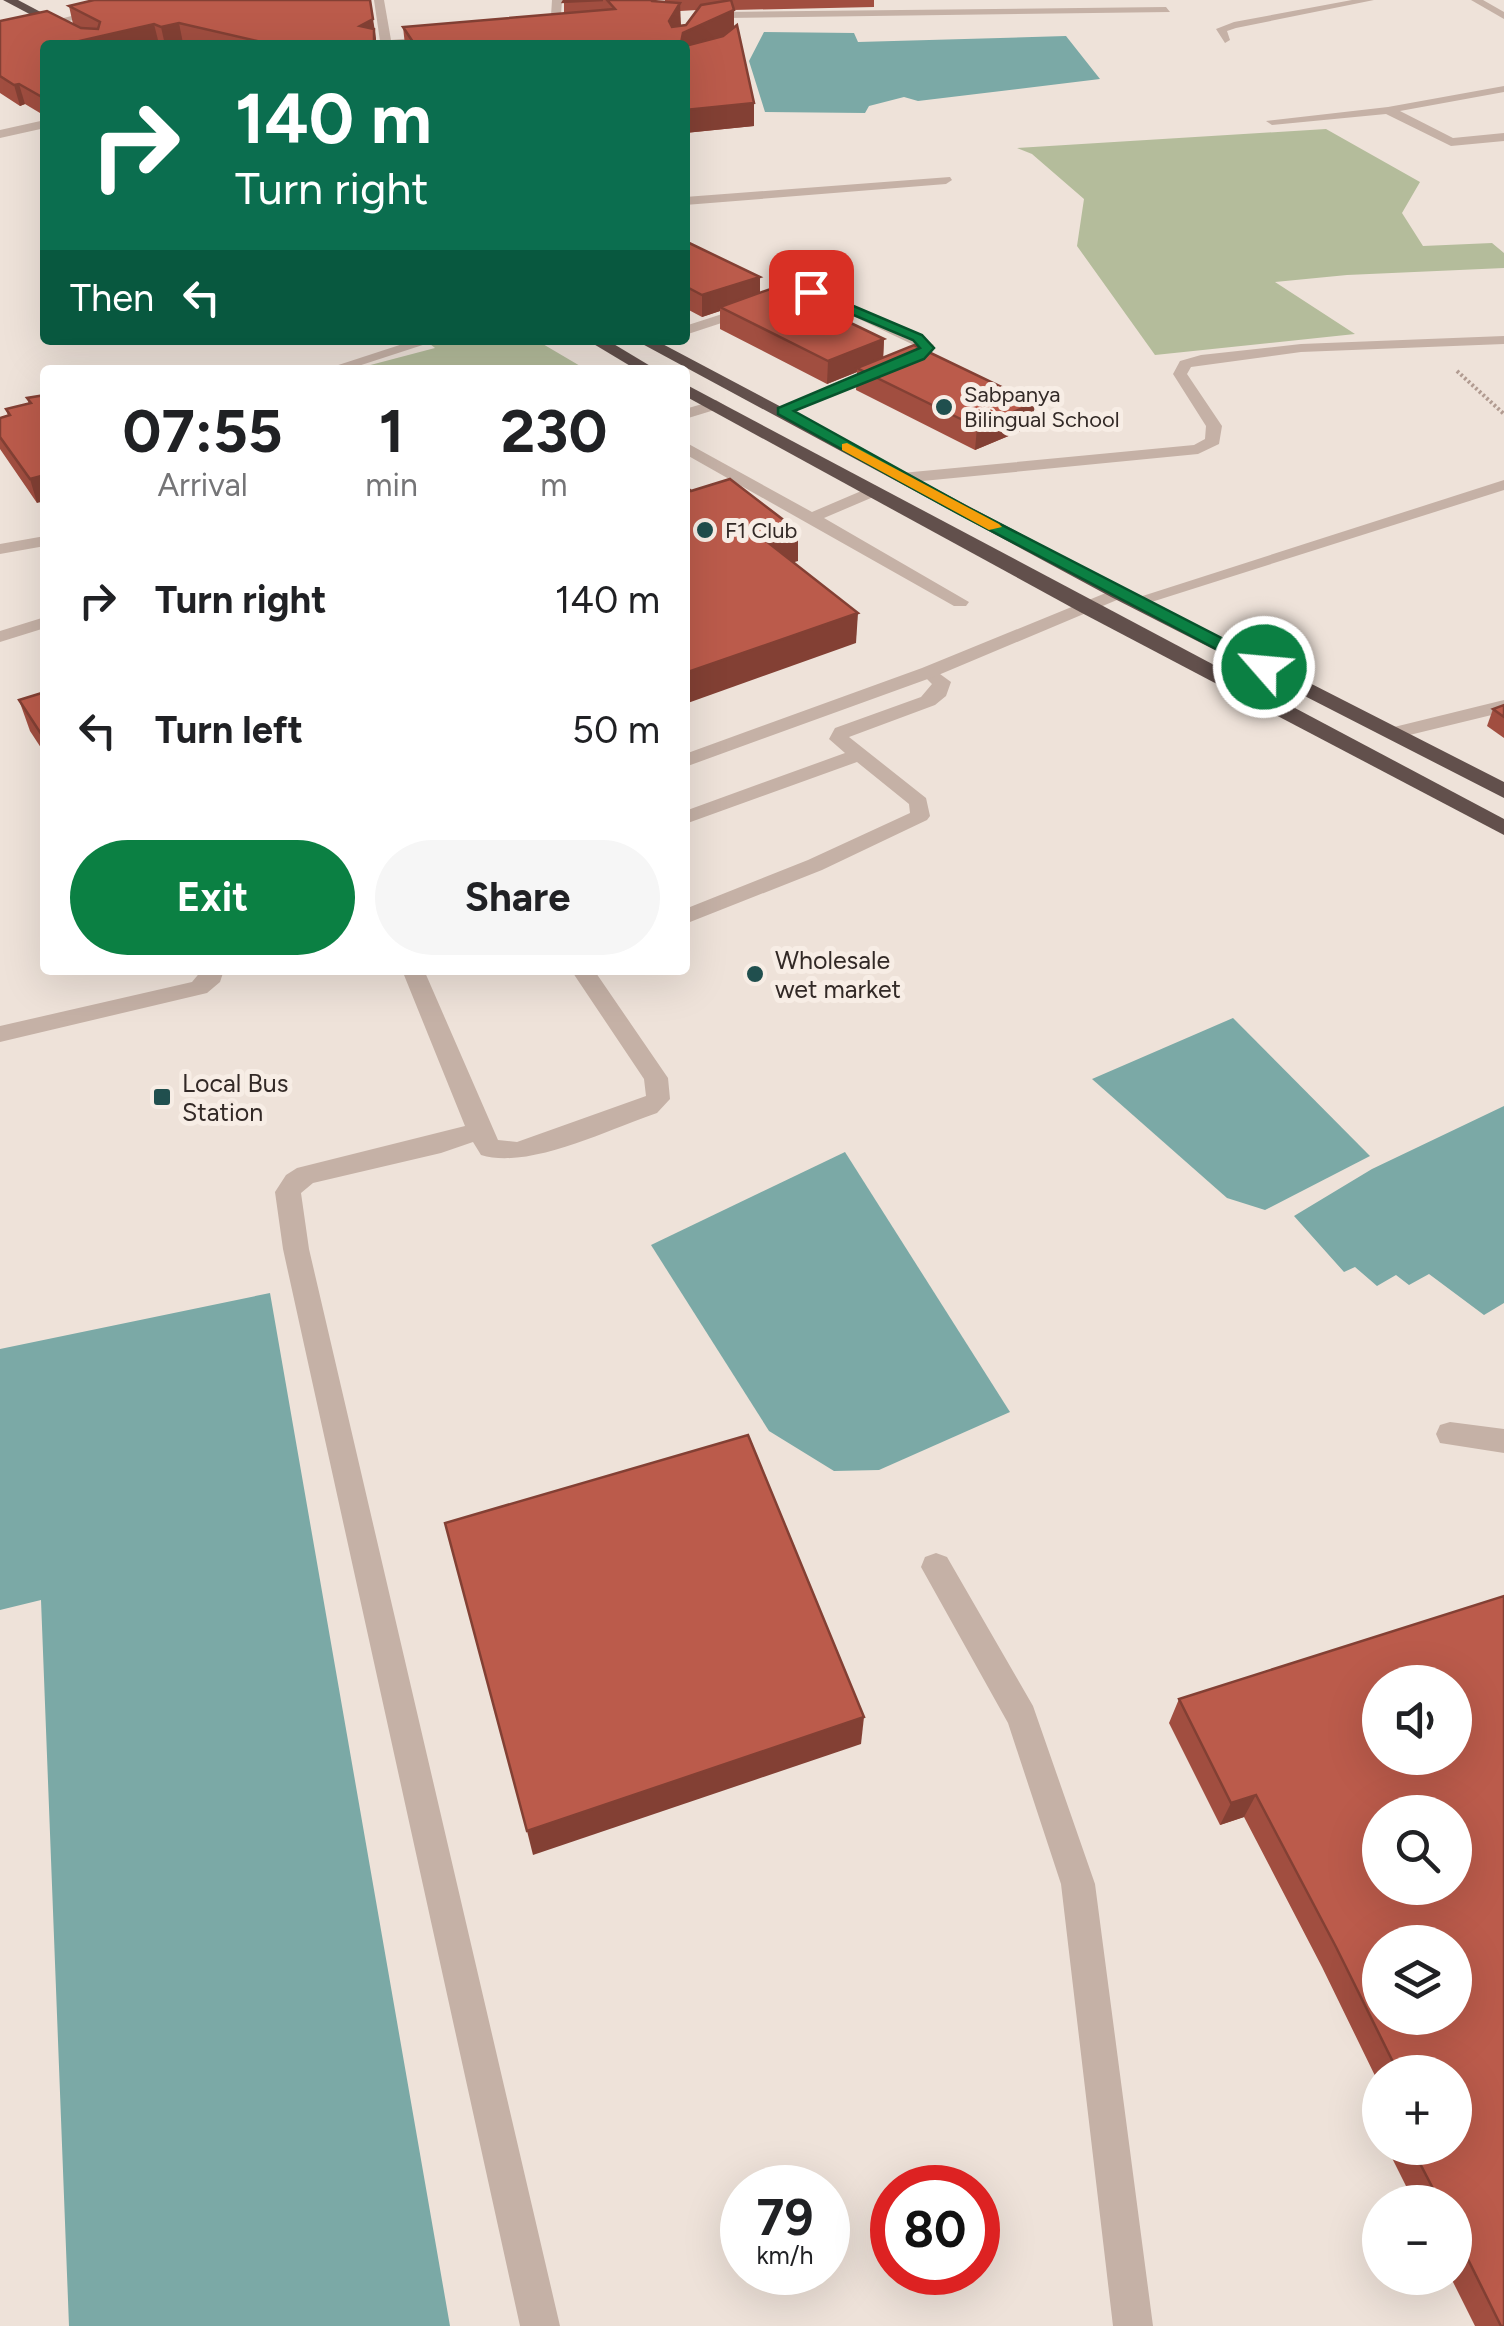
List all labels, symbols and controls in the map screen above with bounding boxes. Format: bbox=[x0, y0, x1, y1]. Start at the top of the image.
text: 140 m bbox=[235, 76, 432, 161]
icon: right bbox=[70, 80, 200, 210]
text: Turn right bbox=[235, 161, 428, 215]
pin bbox=[769, 250, 854, 335]
icon: arrive bbox=[784, 265, 839, 320]
icon: left bbox=[174, 270, 229, 325]
text: Then bbox=[70, 275, 154, 321]
place label: Sabpanya Bilingual School bbox=[964, 381, 1120, 433]
text: 07:55 bbox=[123, 395, 283, 467]
text: 1 bbox=[379, 395, 404, 467]
text: 230 bbox=[500, 395, 607, 467]
marker: Sabpanya Bilingual School bbox=[933, 396, 955, 418]
text: Arrival bbox=[157, 466, 248, 504]
text: min bbox=[365, 466, 418, 504]
text: m bbox=[540, 466, 567, 504]
place label: F1 Club bbox=[725, 517, 797, 544]
marker: F1 Club bbox=[694, 519, 716, 541]
icon: right bbox=[70, 573, 125, 628]
text: Turn right bbox=[155, 577, 327, 623]
text: 140 m bbox=[555, 577, 660, 623]
position arrow bbox=[1212, 615, 1316, 719]
icon: left bbox=[70, 703, 125, 758]
text: Turn left bbox=[155, 707, 303, 753]
text: 50 m bbox=[572, 707, 660, 753]
button: Exit bbox=[70, 840, 355, 955]
button: Share bbox=[375, 840, 660, 955]
place label: Wholesale wet market bbox=[775, 945, 901, 1004]
marker: Wholesale wet market bbox=[744, 963, 766, 985]
place label: Local Bus Station bbox=[182, 1068, 288, 1127]
marker: Local Bus Station bbox=[151, 1086, 173, 1108]
map controls bbox=[1362, 1665, 1472, 2295]
button: sound bbox=[1362, 1665, 1472, 1775]
button: search bbox=[1362, 1795, 1472, 1905]
button: layers bbox=[1362, 1925, 1472, 2035]
button: + bbox=[1362, 2055, 1472, 2165]
speed limit sign: 80 bbox=[870, 2165, 1000, 2295]
button: − bbox=[1362, 2185, 1472, 2295]
text: 79 bbox=[757, 2187, 813, 2248]
text: km/h bbox=[756, 2240, 814, 2270]

